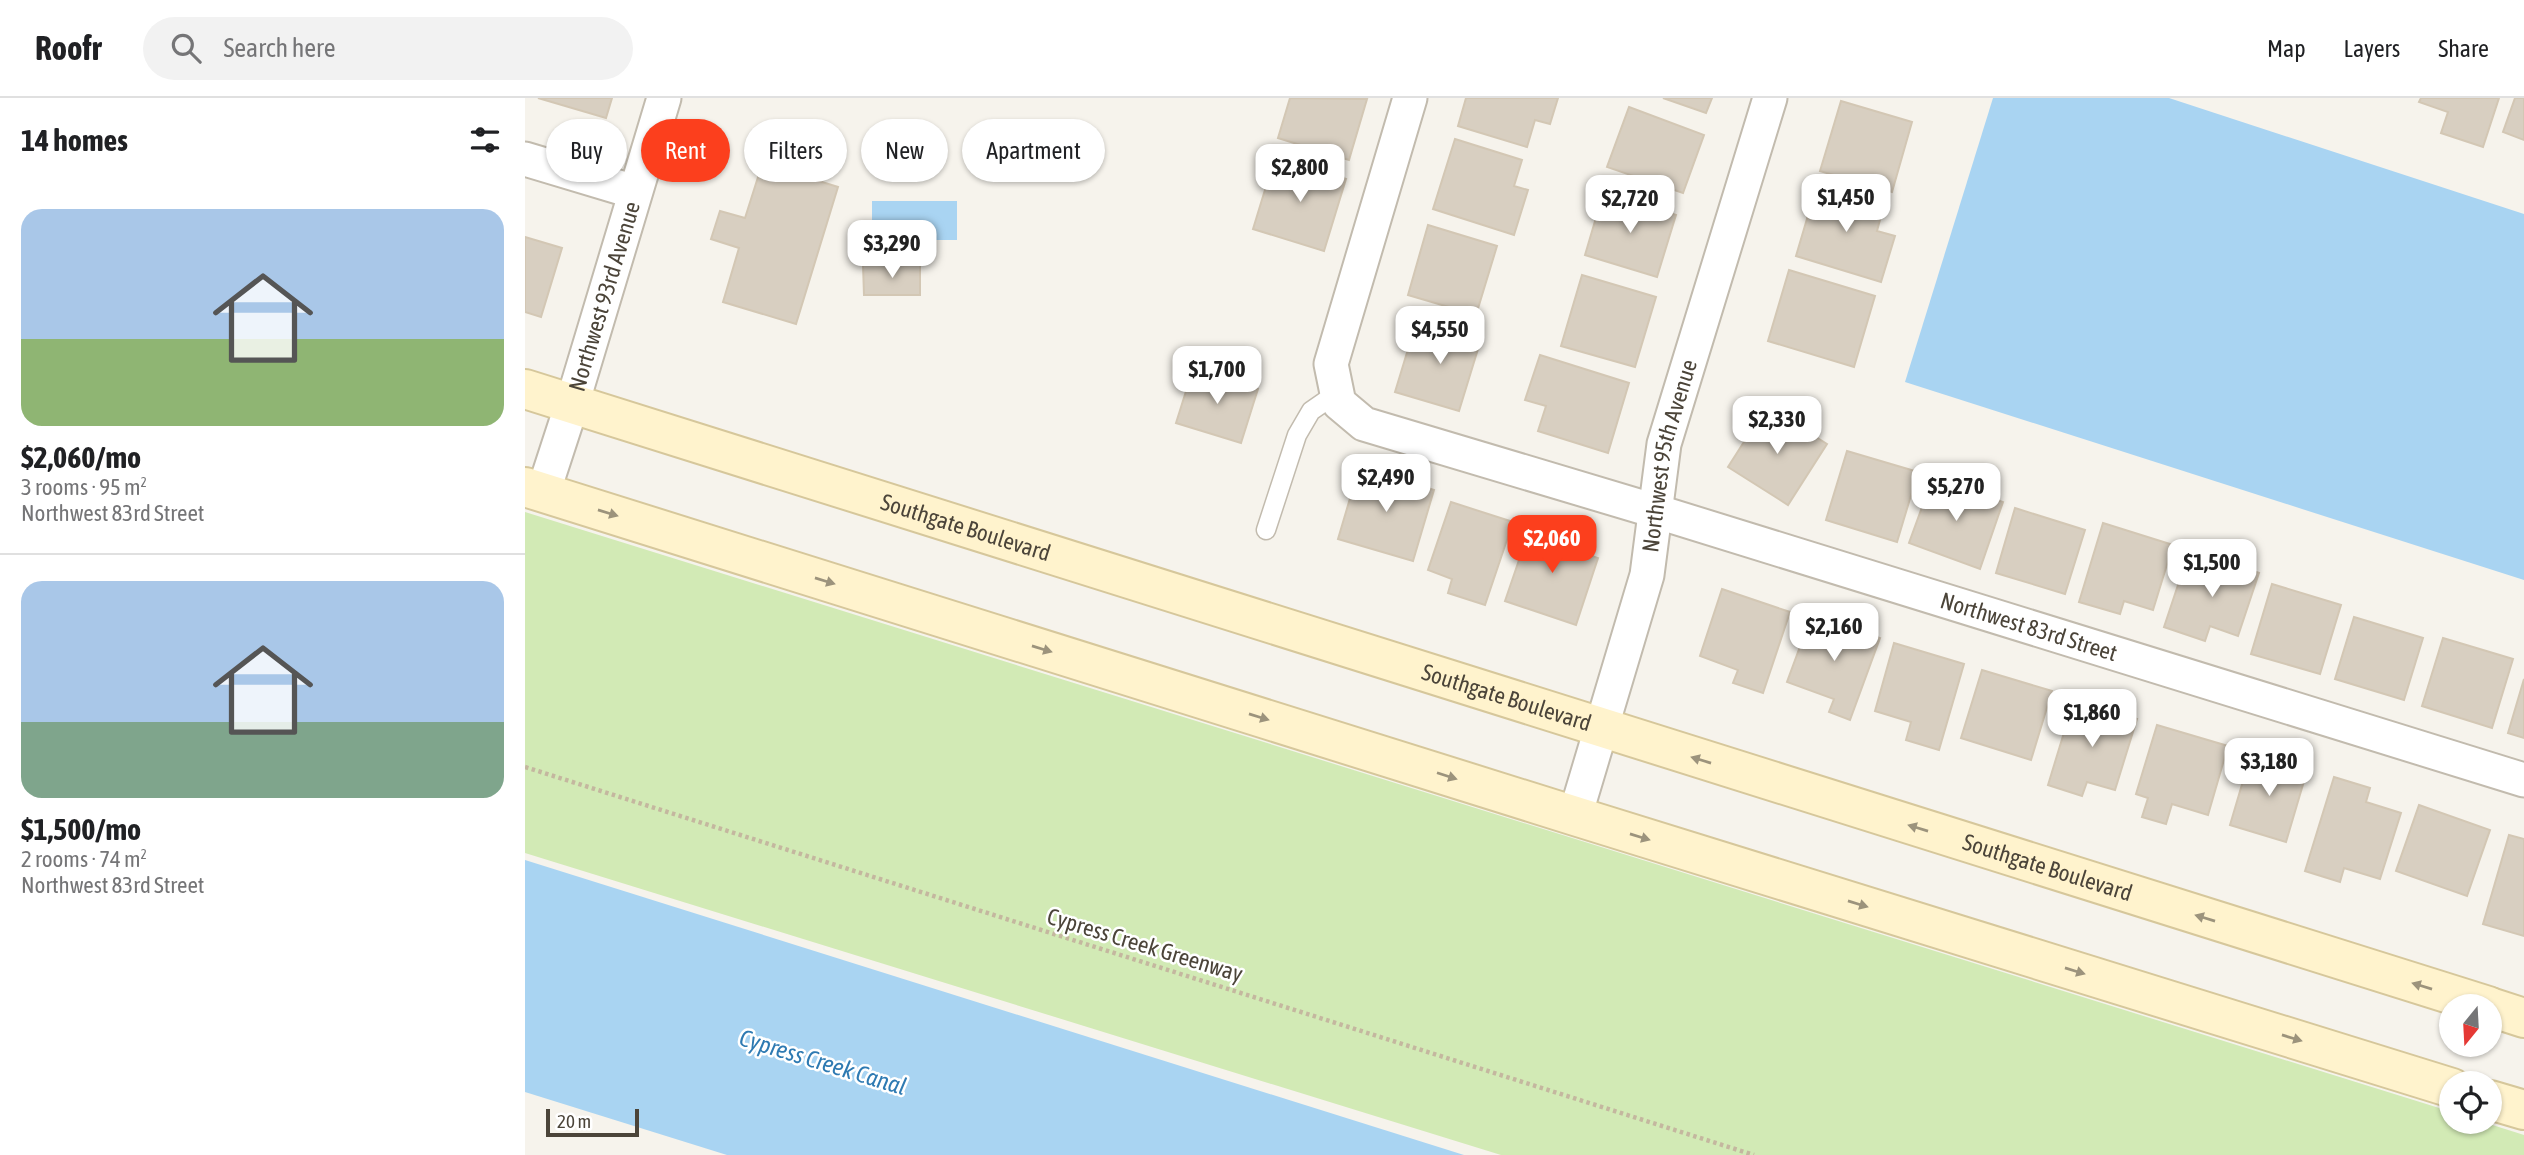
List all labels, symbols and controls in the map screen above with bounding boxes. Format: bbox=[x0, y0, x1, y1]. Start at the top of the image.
search box bbox=[143, 17, 633, 80]
text: Roofr bbox=[35, 29, 101, 67]
icon: search bbox=[167, 29, 205, 67]
text: Search here bbox=[223, 33, 336, 63]
text: Map bbox=[2267, 35, 2306, 62]
text: Layers bbox=[2344, 35, 2400, 62]
text: Share bbox=[2438, 35, 2489, 62]
chip: Buy bbox=[546, 119, 627, 182]
chip: Rent bbox=[641, 119, 730, 182]
chip: Filters bbox=[744, 119, 847, 182]
chip: New bbox=[861, 119, 948, 182]
chip: Apartment bbox=[962, 119, 1105, 182]
icon: filters bbox=[466, 121, 504, 159]
text: 14 homes bbox=[21, 123, 128, 157]
pin: $2,800 bbox=[1243, 144, 1357, 204]
text: $2,800 bbox=[1272, 154, 1329, 180]
pin: $1,450 bbox=[1789, 174, 1903, 234]
pin: $2,720 bbox=[1573, 176, 1687, 235]
text: $1,450 bbox=[1818, 184, 1875, 210]
text: $2,720 bbox=[1602, 185, 1659, 211]
street label: Northwest 93rd Avenue bbox=[564, 198, 645, 394]
pin: $3,290 bbox=[835, 220, 949, 280]
text: $3,290 bbox=[864, 230, 921, 256]
icon: home bbox=[200, 255, 326, 381]
pin: $4,550 bbox=[1383, 306, 1497, 366]
text: $4,550 bbox=[1412, 316, 1469, 342]
pin: $1,700 bbox=[1160, 346, 1274, 406]
text: $1,700 bbox=[1189, 356, 1246, 382]
street label: Northwest 95th Avenue bbox=[1637, 356, 1702, 554]
pin: $2,330 bbox=[1720, 396, 1834, 456]
text: $2,330 bbox=[1749, 406, 1806, 432]
text: $2,060/mo bbox=[21, 440, 141, 474]
pin: $2,490 bbox=[1329, 454, 1443, 514]
text: $2,490 bbox=[1358, 464, 1415, 490]
pin: $5,270 bbox=[1899, 464, 2013, 523]
text: $5,270 bbox=[1928, 473, 1985, 499]
text: 3 rooms · 95 m² bbox=[21, 474, 147, 500]
street label: Southgate Boulevard bbox=[878, 489, 1054, 566]
text: Northwest 83rd Street bbox=[21, 500, 204, 526]
one-way arrow bbox=[598, 508, 619, 519]
pin: $2,060 bbox=[1495, 516, 1609, 575]
text: $2,060 bbox=[1524, 525, 1581, 551]
pin: $1,500 bbox=[2155, 540, 2269, 599]
text: $1,500 bbox=[2184, 549, 2241, 575]
one-way arrow bbox=[815, 576, 836, 587]
street label: Northwest 83rd Street bbox=[1937, 587, 2120, 666]
pin: $2,160 bbox=[1777, 603, 1891, 663]
text: $2,160 bbox=[1806, 613, 1863, 639]
icon: home bbox=[200, 627, 326, 753]
one-way arrow bbox=[1032, 644, 1053, 655]
street label: Southgate Boulevard bbox=[1419, 659, 1595, 736]
pin: $1,860 bbox=[2035, 690, 2149, 749]
text: $1,860 bbox=[2064, 699, 2121, 725]
one-way arrow bbox=[1249, 712, 1270, 722]
pin: $3,180 bbox=[2212, 738, 2326, 798]
text: $3,180 bbox=[2241, 748, 2298, 774]
one-way arrow bbox=[1690, 754, 1711, 765]
one-way arrow bbox=[1437, 771, 1458, 781]
text: $1,500/mo bbox=[21, 812, 141, 846]
one-way arrow bbox=[1907, 822, 1928, 833]
street label: Southgate Boulevard bbox=[1960, 829, 2135, 906]
one-way arrow bbox=[1630, 832, 1651, 842]
text: 2 rooms · 74 m² bbox=[21, 846, 147, 872]
text: Northwest 83rd Street bbox=[21, 872, 204, 898]
one-way arrow bbox=[1847, 899, 1868, 909]
street label: Cypress Creek Greenway bbox=[1044, 903, 1246, 987]
one-way arrow bbox=[2195, 912, 2216, 922]
one-way arrow bbox=[2065, 966, 2086, 977]
one-way arrow bbox=[2412, 980, 2433, 991]
north arrow bbox=[2439, 994, 2503, 1057]
map controls bbox=[2439, 994, 2502, 1134]
water label: Cypress Creek Canal bbox=[736, 1024, 910, 1100]
one-way arrow bbox=[2282, 1034, 2303, 1044]
button: locate bbox=[2439, 1071, 2502, 1134]
scale bar bbox=[546, 1106, 639, 1138]
text: 20 m bbox=[557, 1110, 591, 1132]

